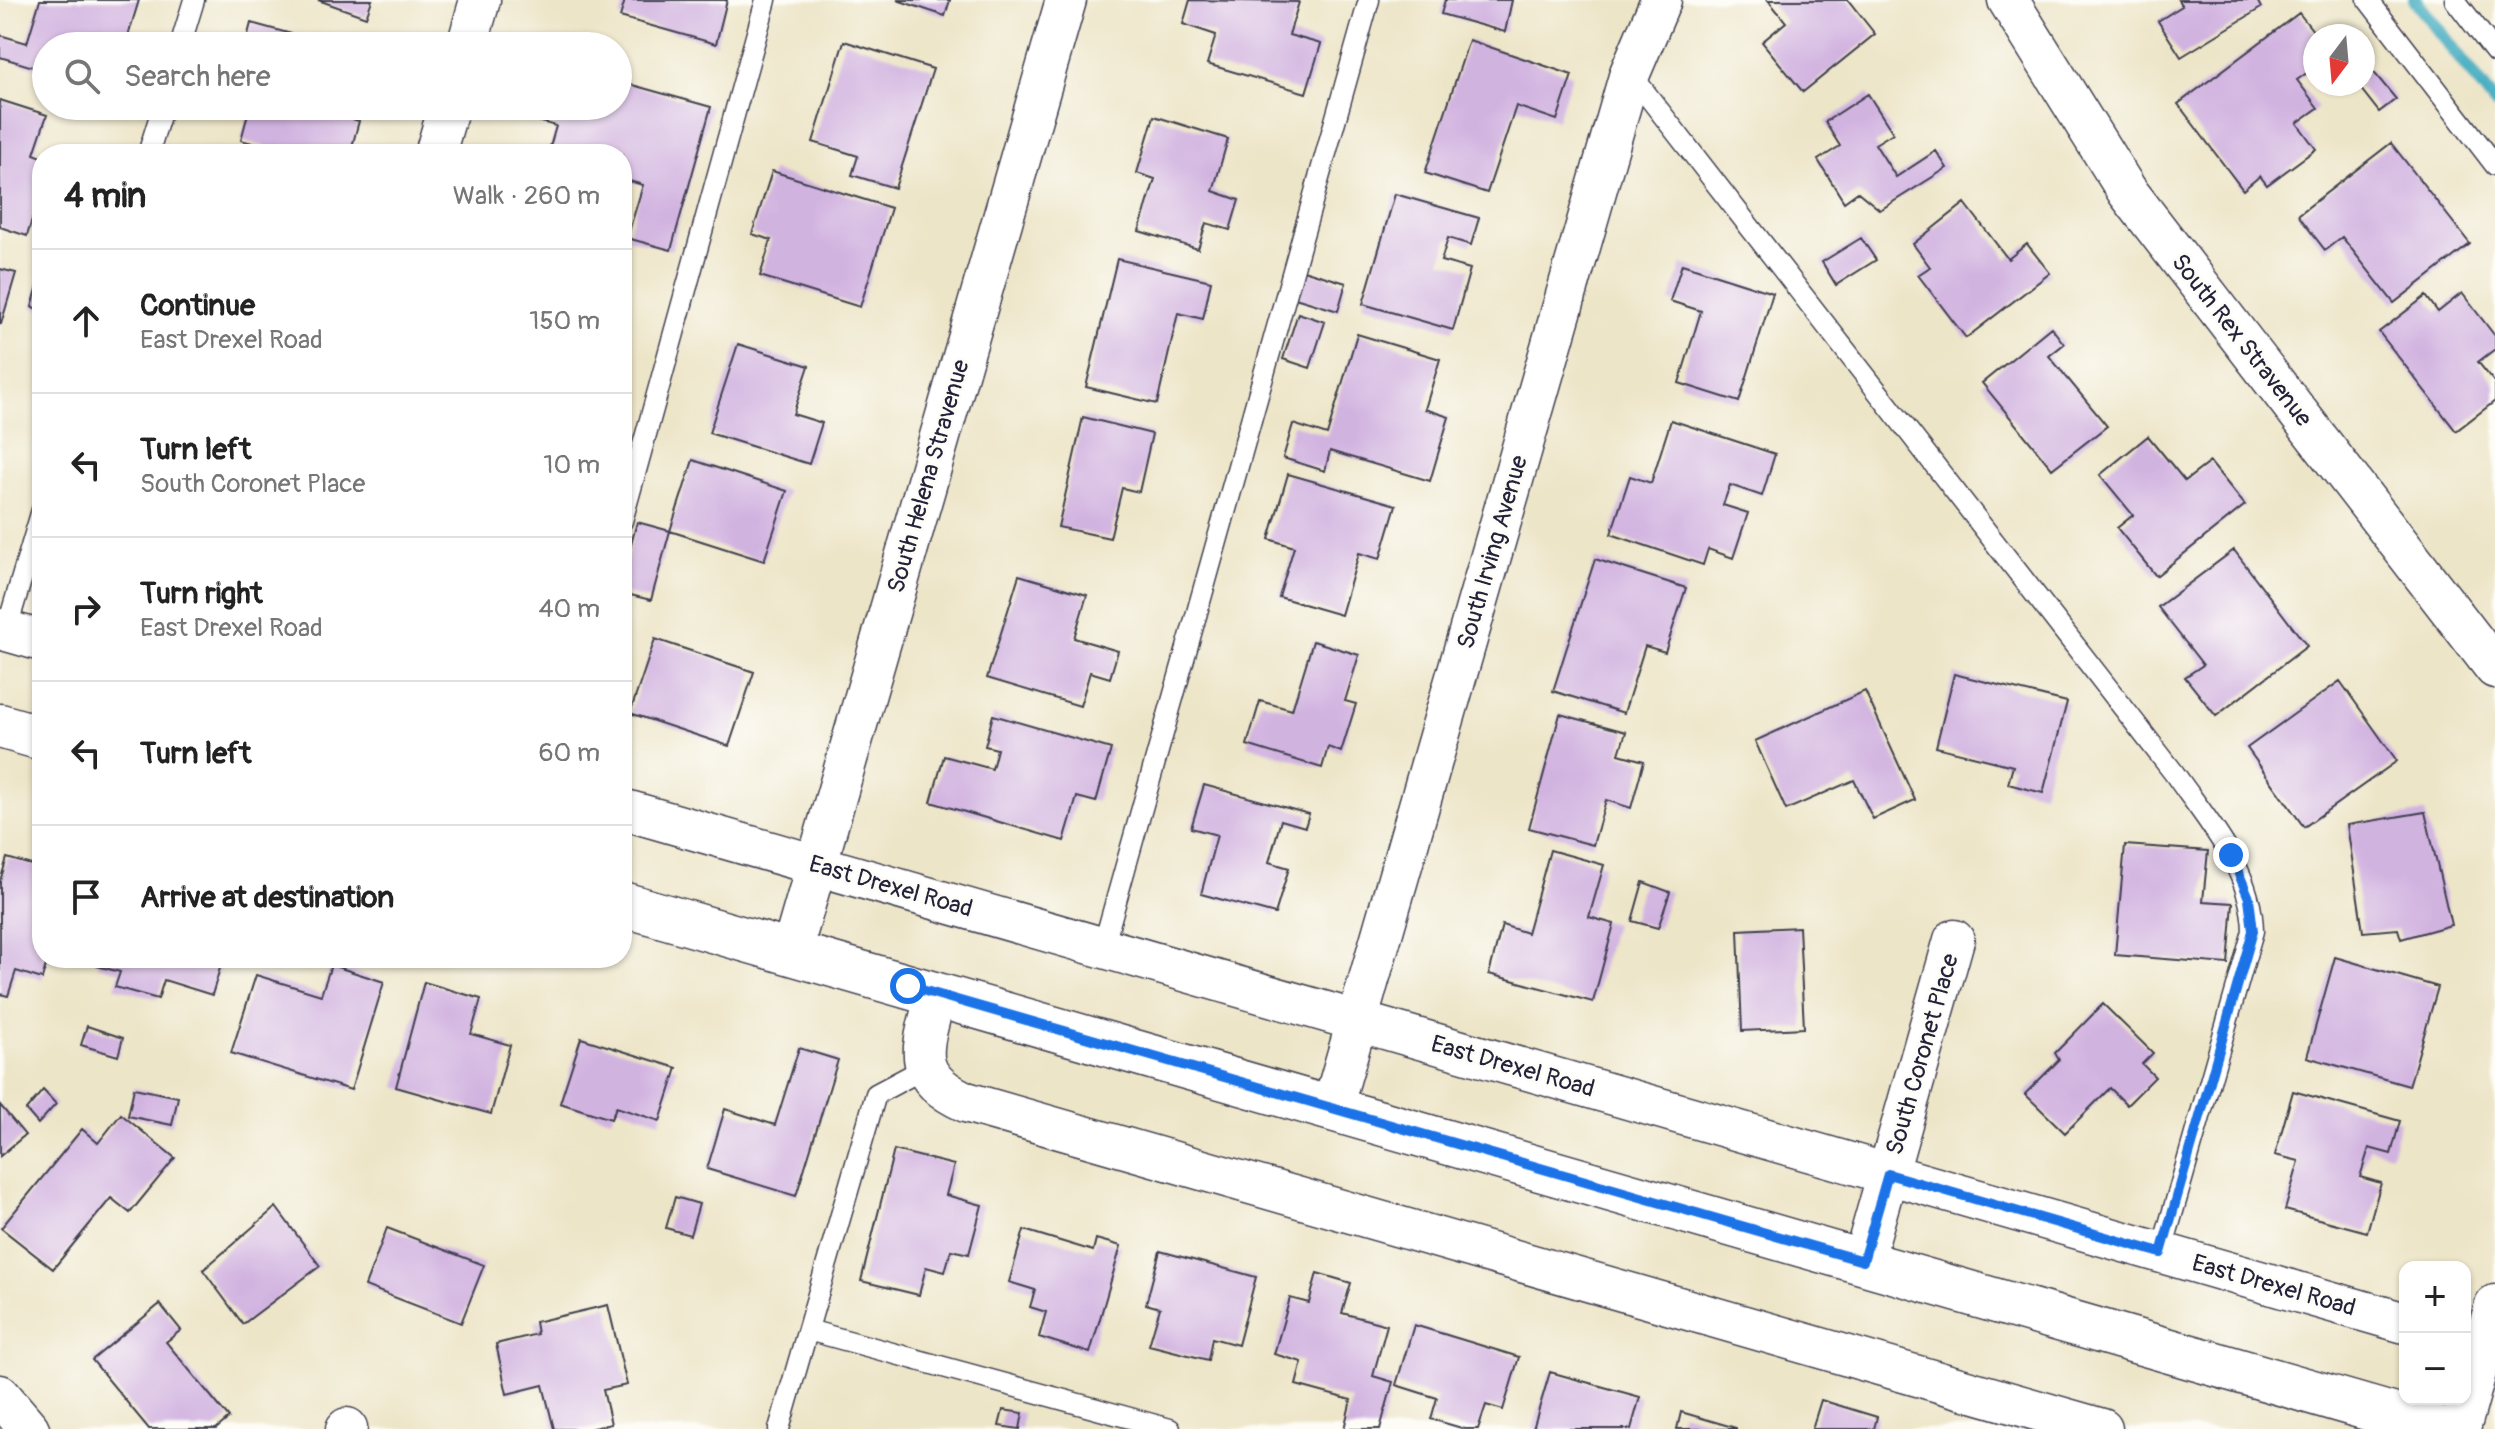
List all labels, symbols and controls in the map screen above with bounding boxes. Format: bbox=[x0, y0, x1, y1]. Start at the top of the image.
north arrow bbox=[2303, 24, 2375, 96]
search box bbox=[32, 32, 632, 120]
icon: search bbox=[60, 54, 104, 98]
text: Search here bbox=[124, 58, 271, 95]
text: 4 min bbox=[64, 175, 146, 218]
text: Walk · 260 m bbox=[453, 180, 600, 212]
street label: South Rex Stravenue bbox=[2165, 248, 2318, 433]
text: Continue bbox=[140, 287, 255, 324]
icon: ahead bbox=[64, 299, 108, 343]
text: 150 m bbox=[529, 305, 600, 337]
text: East Drexel Road bbox=[140, 324, 323, 356]
street label: South Helena Stravenue bbox=[881, 356, 976, 596]
text: Turn left bbox=[140, 431, 251, 468]
icon: left bbox=[64, 443, 108, 487]
text: 10 m bbox=[543, 449, 600, 481]
street label: South Irving Avenue bbox=[1451, 452, 1534, 652]
text: South Coronet Place bbox=[140, 468, 365, 500]
text: Turn right bbox=[140, 575, 263, 612]
icon: right bbox=[64, 587, 108, 631]
text: 40 m bbox=[538, 593, 600, 625]
text: East Drexel Road bbox=[140, 612, 323, 644]
icon: left bbox=[64, 731, 108, 775]
text: Turn left bbox=[140, 735, 251, 772]
text: 60 m bbox=[538, 737, 600, 769]
route end bbox=[2213, 837, 2249, 873]
street label: East Drexel Road bbox=[806, 849, 976, 924]
icon: arrive bbox=[64, 875, 108, 919]
text: Arrive at destination bbox=[140, 879, 394, 916]
street label: South Coronet Place bbox=[1880, 950, 1965, 1158]
route start bbox=[890, 968, 926, 1004]
street label: East Drexel Road bbox=[1428, 1029, 1598, 1104]
street label: East Drexel Road bbox=[2189, 1248, 2359, 1323]
map controls bbox=[2399, 1261, 2471, 1405]
button: + bbox=[2399, 1261, 2471, 1333]
button: − bbox=[2399, 1333, 2471, 1405]

